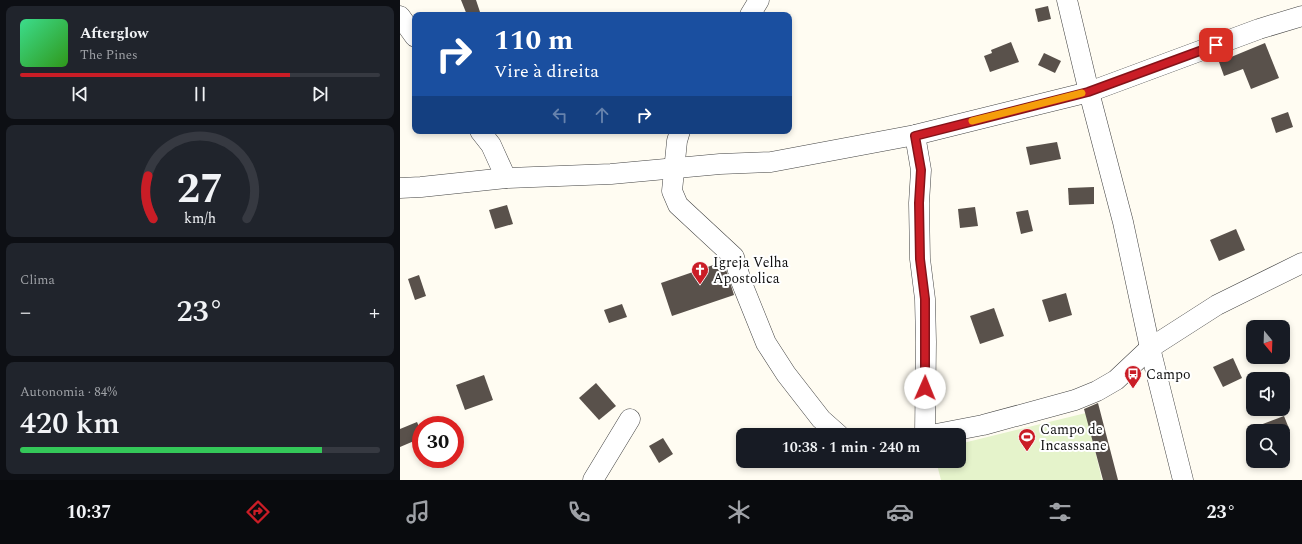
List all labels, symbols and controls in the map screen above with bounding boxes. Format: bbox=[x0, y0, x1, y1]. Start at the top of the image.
text: 110 m bbox=[494, 19, 573, 62]
text: Afterglow bbox=[80, 22, 148, 45]
icon: right bbox=[428, 28, 480, 80]
pin bbox=[1199, 28, 1233, 62]
icon: arrive bbox=[1205, 34, 1227, 56]
text: The Pines bbox=[80, 45, 138, 65]
text: Vire à direita bbox=[494, 58, 599, 85]
icon: previous bbox=[69, 83, 91, 105]
icon: pause bbox=[189, 83, 211, 105]
icon: next bbox=[309, 83, 331, 105]
icon: left bbox=[549, 104, 571, 126]
icon: ahead bbox=[591, 104, 613, 126]
icon: right bbox=[633, 104, 655, 126]
text: 27 bbox=[177, 158, 223, 221]
text: km/h bbox=[184, 207, 216, 229]
place label: Igreja Velha Apostolica bbox=[713, 252, 789, 289]
church icon: Igreja Velha Apostolica bbox=[690, 260, 710, 285]
text: Clima bbox=[20, 270, 55, 290]
text: 23° bbox=[176, 289, 224, 335]
text: − bbox=[20, 296, 31, 329]
text: + bbox=[369, 296, 380, 329]
north arrow bbox=[1246, 320, 1290, 364]
map controls bbox=[1246, 320, 1290, 468]
bus stop icon: Campo bbox=[1123, 364, 1143, 389]
place label: Campo bbox=[1146, 364, 1191, 385]
position arrow bbox=[904, 367, 946, 409]
button: sound bbox=[1246, 372, 1290, 416]
text: Autonomia · 84% bbox=[20, 382, 117, 402]
text: 420 km bbox=[20, 401, 120, 447]
speed limit sign: 30 bbox=[412, 416, 464, 468]
place label: Campo de Incasssane bbox=[1040, 419, 1107, 456]
button: search bbox=[1246, 424, 1290, 468]
sports icon: Campo de Incasssane bbox=[1017, 427, 1037, 452]
text: 10:38 · 1 min · 240 m bbox=[782, 436, 920, 459]
icon: directions bbox=[244, 498, 272, 526]
icon: music bbox=[404, 498, 432, 526]
icon: phone bbox=[565, 498, 593, 526]
icon: climate bbox=[725, 498, 753, 526]
icon: car bbox=[886, 498, 914, 526]
icon: filters bbox=[1046, 498, 1074, 526]
text: 10:37 bbox=[66, 499, 111, 526]
text: 23° bbox=[1207, 499, 1236, 526]

